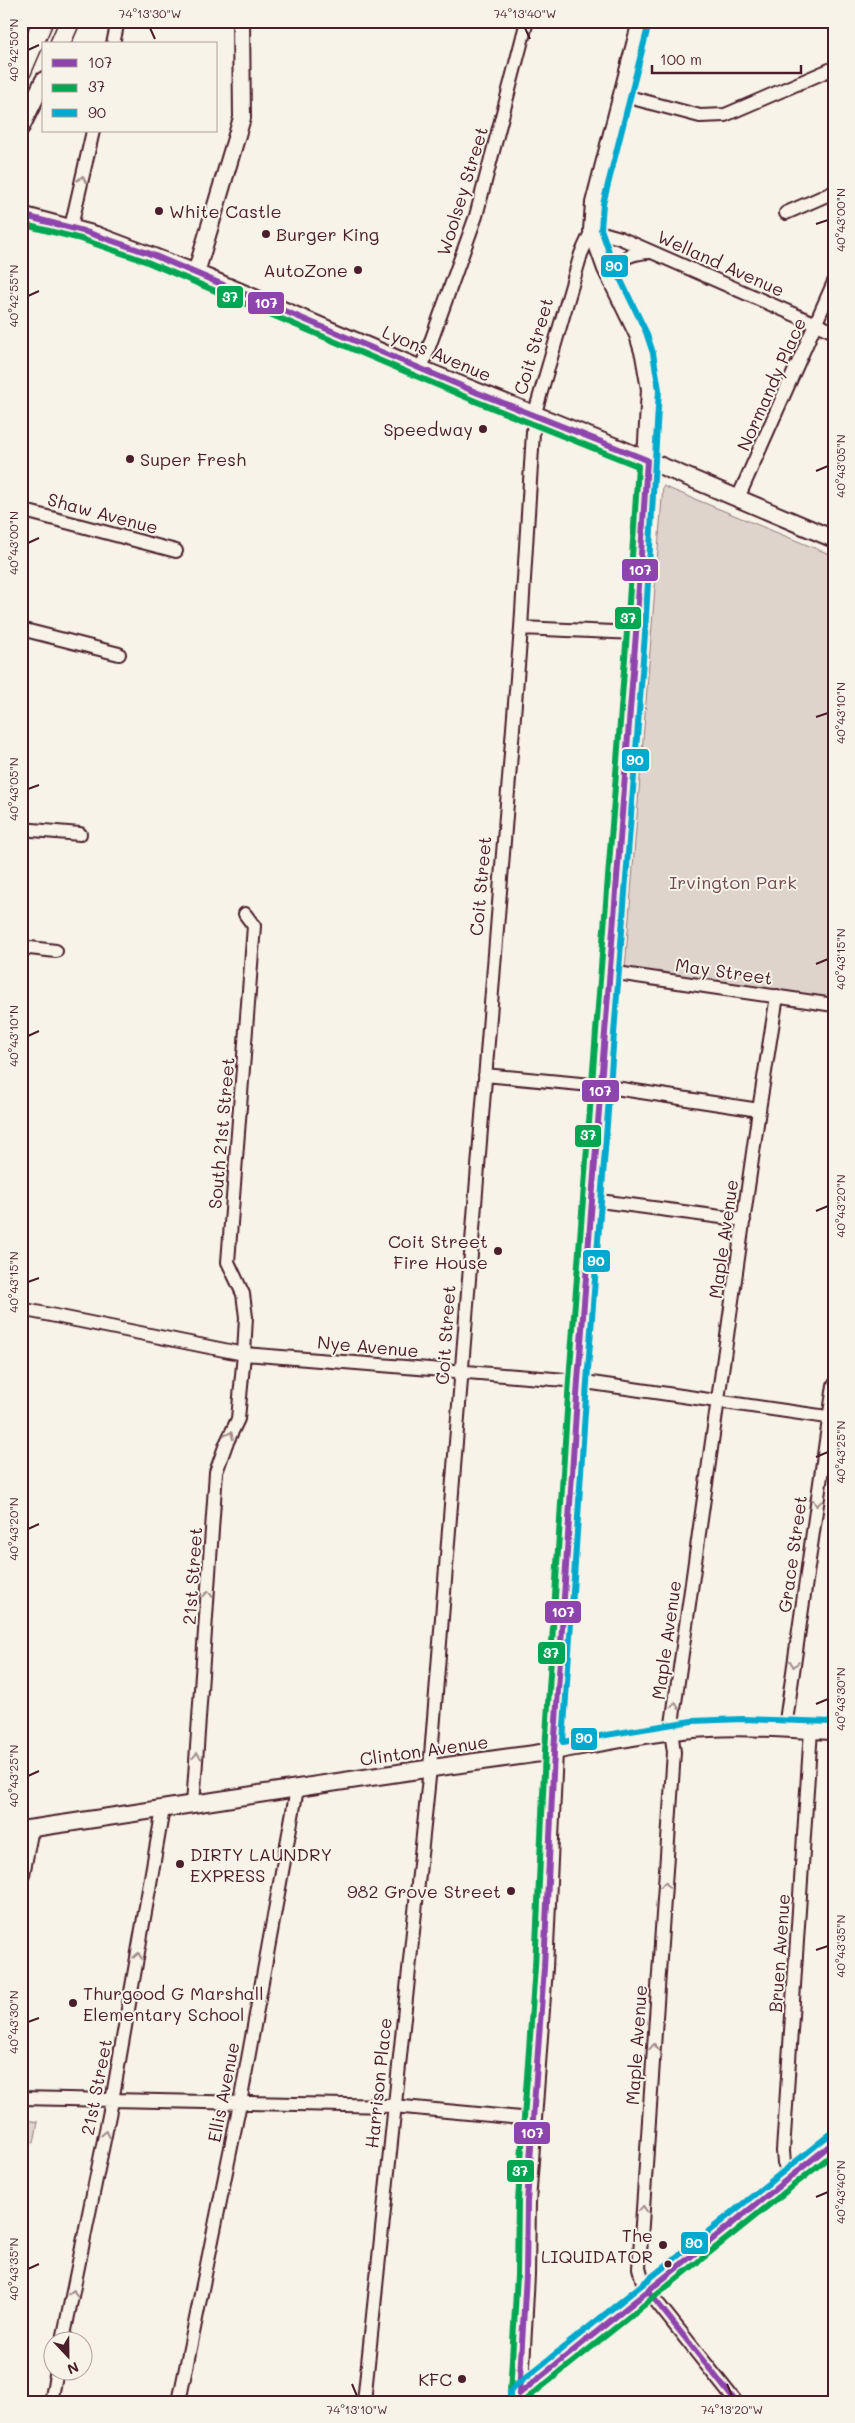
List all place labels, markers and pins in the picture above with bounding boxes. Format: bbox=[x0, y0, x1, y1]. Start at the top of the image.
place label: White Castle bbox=[169, 199, 282, 223]
marker: White Castle bbox=[153, 205, 165, 217]
place label: Burger King bbox=[276, 222, 379, 246]
marker: Burger King bbox=[260, 228, 272, 240]
place label: AutoZone bbox=[263, 258, 348, 282]
marker: AutoZone bbox=[352, 264, 364, 276]
place label: Speedway bbox=[383, 417, 473, 441]
marker: Speedway bbox=[477, 423, 489, 435]
place label: Super Fresh bbox=[140, 447, 246, 471]
marker: Super Fresh bbox=[124, 453, 136, 465]
place label: Coit Street Fire House bbox=[388, 1229, 488, 1274]
marker: Coit Street Fire House bbox=[492, 1245, 504, 1257]
place label: DIRTY LAUNDRY EXPRESS bbox=[190, 1842, 332, 1887]
marker: DIRTY LAUNDRY EXPRESS bbox=[174, 1858, 186, 1870]
place label: 982 Grove Street bbox=[347, 1879, 501, 1903]
marker: 982 Grove Street bbox=[505, 1885, 517, 1897]
place label: Thurgood G Marshall Elementary School bbox=[83, 1981, 264, 2026]
marker: Thurgood G Marshall Elementary School bbox=[67, 1997, 79, 2009]
place label: The LIQUIDATOR bbox=[541, 2223, 653, 2268]
marker: The LIQUIDATOR bbox=[657, 2239, 669, 2251]
unlabelled marker bbox=[663, 2259, 673, 2269]
place label: KFC bbox=[418, 2367, 452, 2391]
marker: KFC bbox=[456, 2373, 468, 2385]

